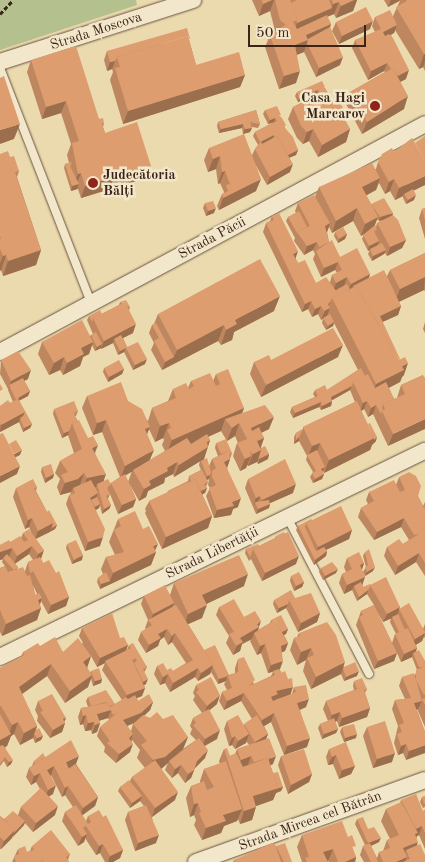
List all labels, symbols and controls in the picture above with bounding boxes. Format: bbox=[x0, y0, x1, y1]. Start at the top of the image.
street label: Strada Moscova bbox=[48, 8, 144, 54]
scale bar bbox=[250, 15, 368, 47]
text: 50 m bbox=[256, 26, 290, 41]
place label: Casa Hagi Marcarov bbox=[301, 90, 365, 122]
marker: Casa Hagi Marcarov bbox=[369, 100, 381, 112]
place label: Judecătoria Bălți bbox=[103, 167, 176, 200]
marker: Judecătoria Bălți bbox=[87, 177, 99, 189]
street label: Strada Păcii bbox=[175, 213, 249, 263]
street label: Strada Libertății bbox=[163, 523, 261, 583]
street label: Strada Mircea cel Bătrân bbox=[236, 787, 384, 855]

